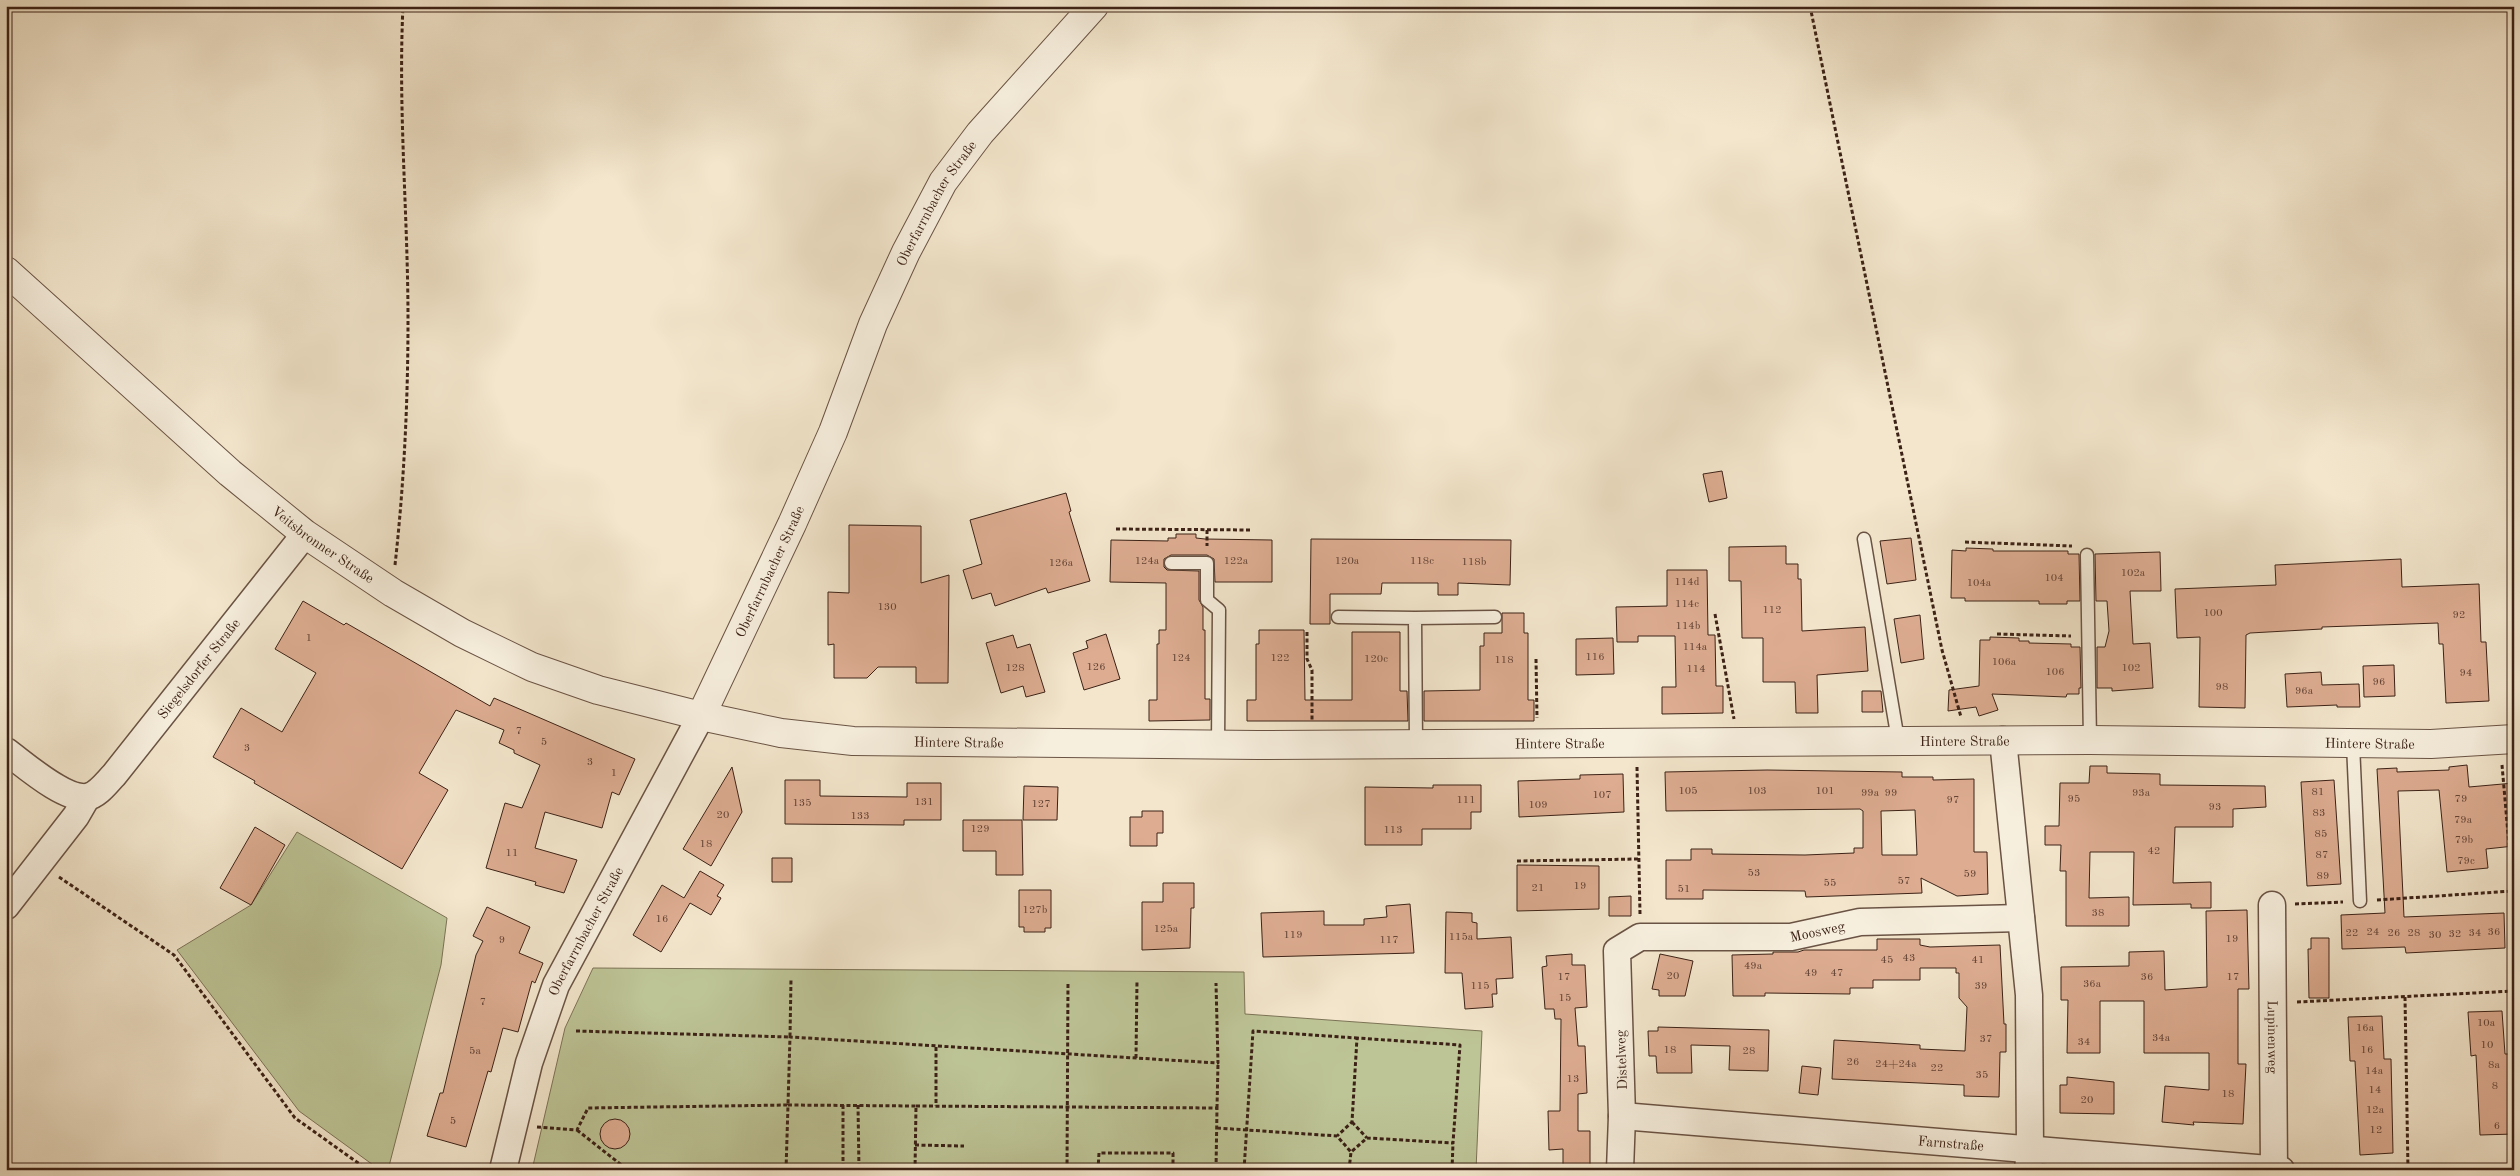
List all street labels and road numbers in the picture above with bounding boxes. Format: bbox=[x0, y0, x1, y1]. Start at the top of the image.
street label: Oberfarrnbacher Straße bbox=[895, 138, 980, 269]
street label: Veitsbronner Straße bbox=[269, 504, 376, 586]
street label: Oberfarrnbacher Straße bbox=[733, 504, 807, 640]
street label: Siegelsdorfer Straße bbox=[155, 616, 243, 722]
street label: Hintere Straße bbox=[1920, 734, 2010, 749]
street label: Hintere Straße bbox=[914, 736, 1004, 750]
street label: Hintere Straße bbox=[1515, 737, 1605, 751]
street label: Hintere Straße bbox=[2325, 737, 2415, 752]
street label: Oberfarrnbacher Straße bbox=[547, 865, 626, 998]
street label: Moosweg bbox=[1789, 919, 1847, 945]
street label: Lupinenweg bbox=[2265, 1000, 2279, 1074]
street label: Distelweg bbox=[1614, 1029, 1630, 1090]
street label: Farnstraße bbox=[1917, 1134, 1984, 1154]

